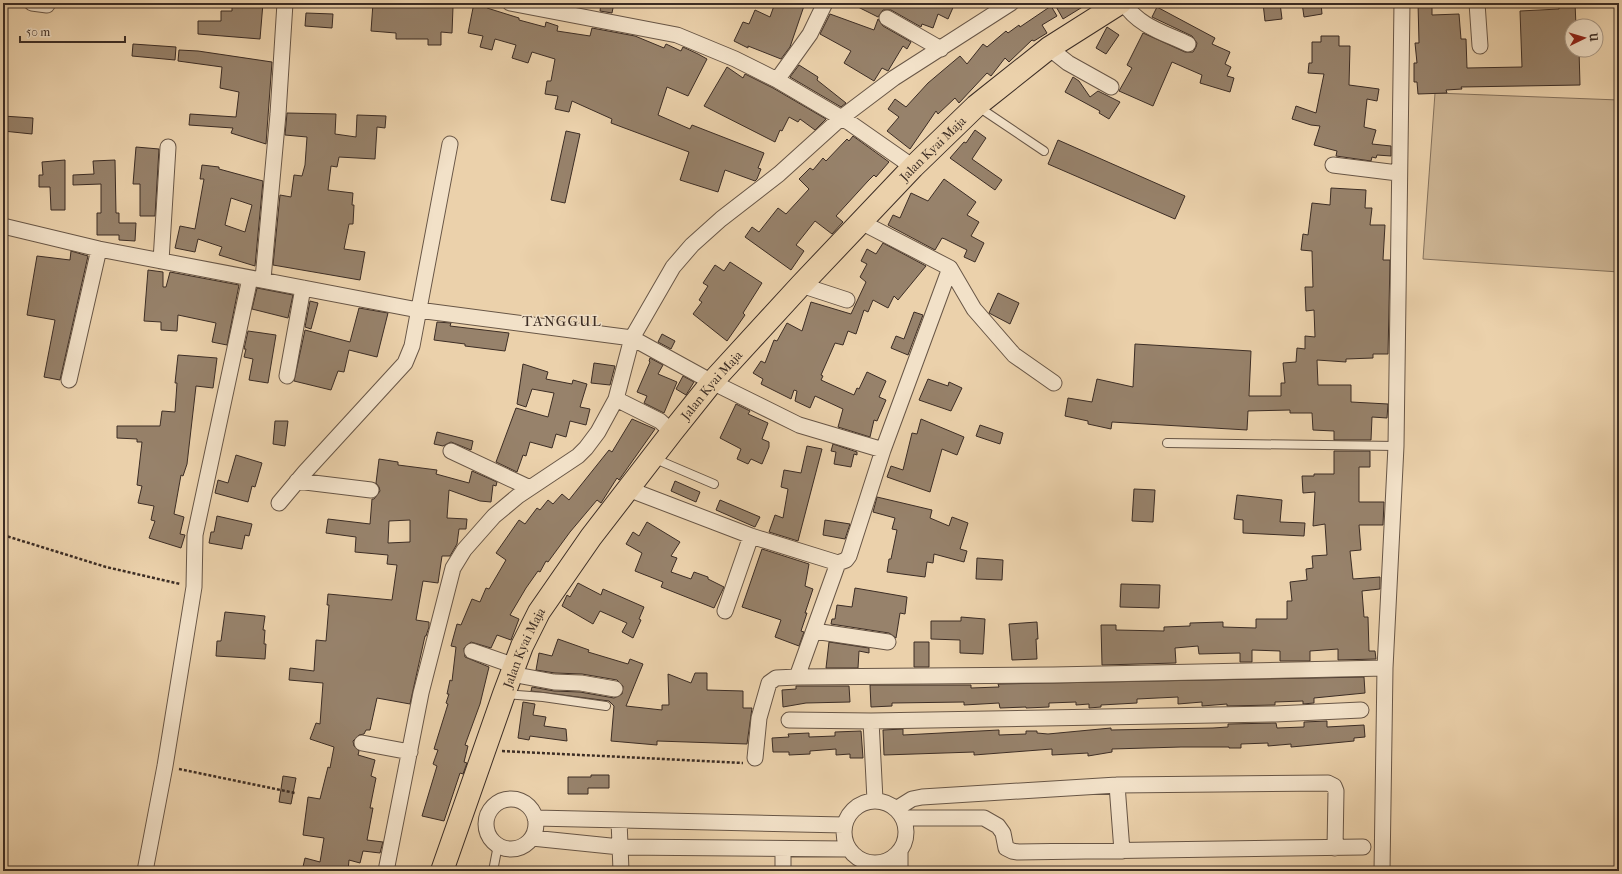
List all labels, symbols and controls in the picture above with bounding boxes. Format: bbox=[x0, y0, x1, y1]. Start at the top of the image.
scale bar bbox=[20, 18, 125, 44]
north arrow bbox=[1564, 18, 1604, 58]
text: 50 m bbox=[26, 25, 50, 39]
text: U bbox=[1587, 31, 1600, 42]
street label: Jalan Kyai Maja bbox=[896, 112, 969, 185]
district label: TANGGUL bbox=[522, 312, 602, 330]
street label: Jalan Kyai Maja bbox=[677, 346, 746, 423]
street label: Jalan Kyai Maja bbox=[499, 603, 548, 691]

